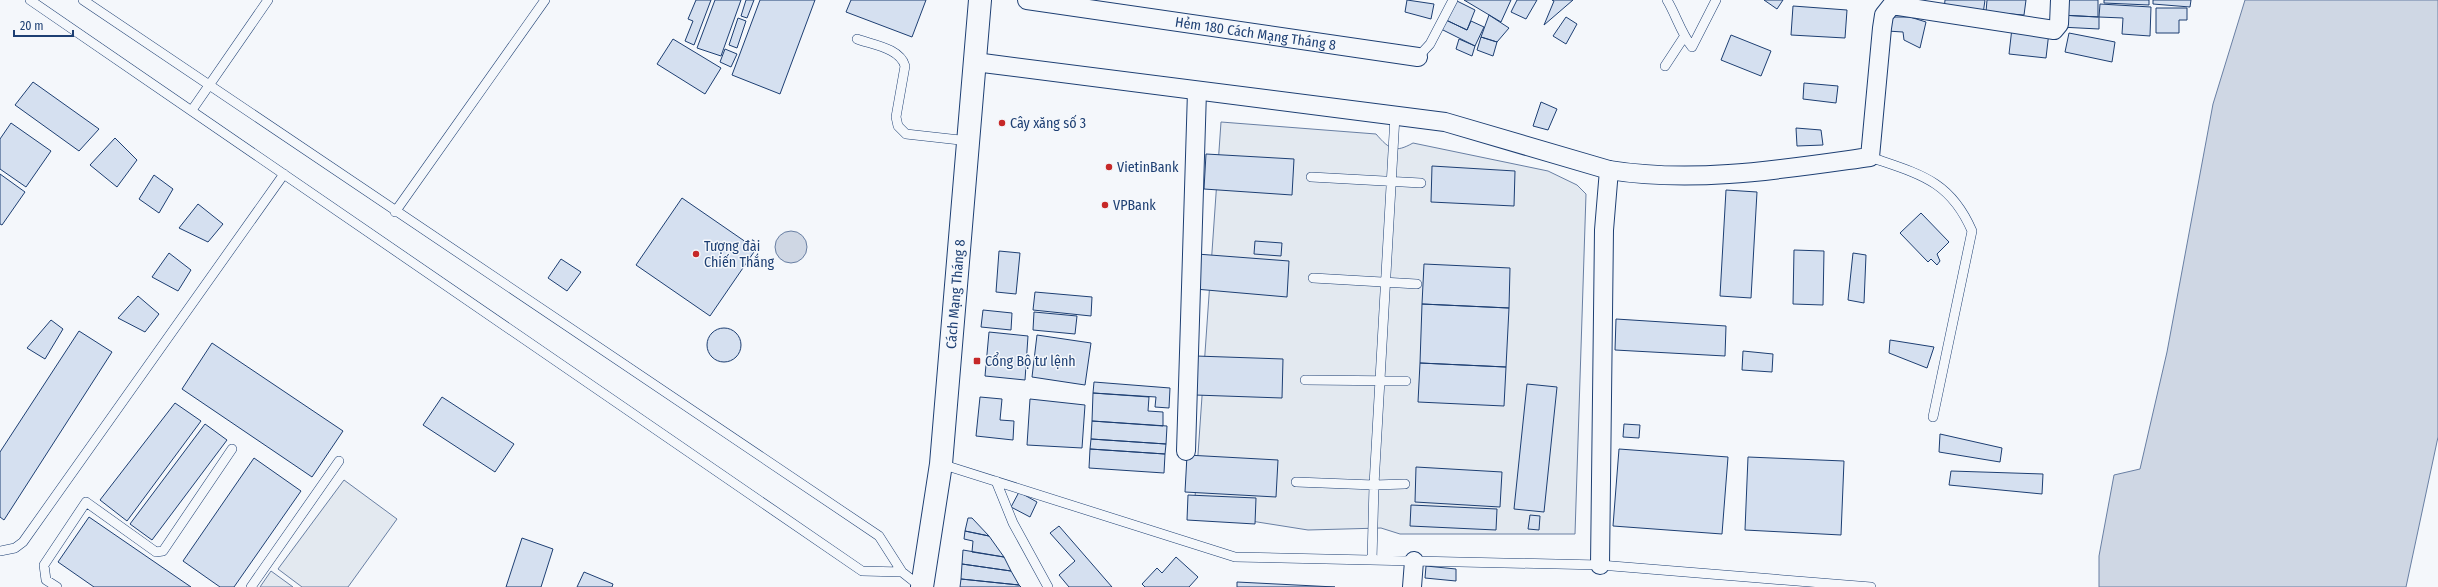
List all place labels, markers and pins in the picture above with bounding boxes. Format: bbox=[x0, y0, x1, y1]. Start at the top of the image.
place label: Cây xăng số 3 bbox=[1010, 114, 1086, 132]
marker: Cây xăng số 3 bbox=[997, 118, 1007, 128]
place label: VietinBank bbox=[1117, 159, 1179, 176]
marker: VietinBank bbox=[1104, 162, 1114, 172]
place label: VPBank bbox=[1113, 197, 1156, 214]
marker: VPBank bbox=[1100, 200, 1110, 210]
place label: Tượng đài Chiến Thắng bbox=[704, 238, 775, 271]
marker: Tượng đài Chiến Thắng bbox=[691, 249, 701, 259]
place label: Cổng Bộ tư lệnh bbox=[985, 352, 1076, 370]
marker: Cổng Bộ tư lệnh bbox=[972, 356, 982, 366]

